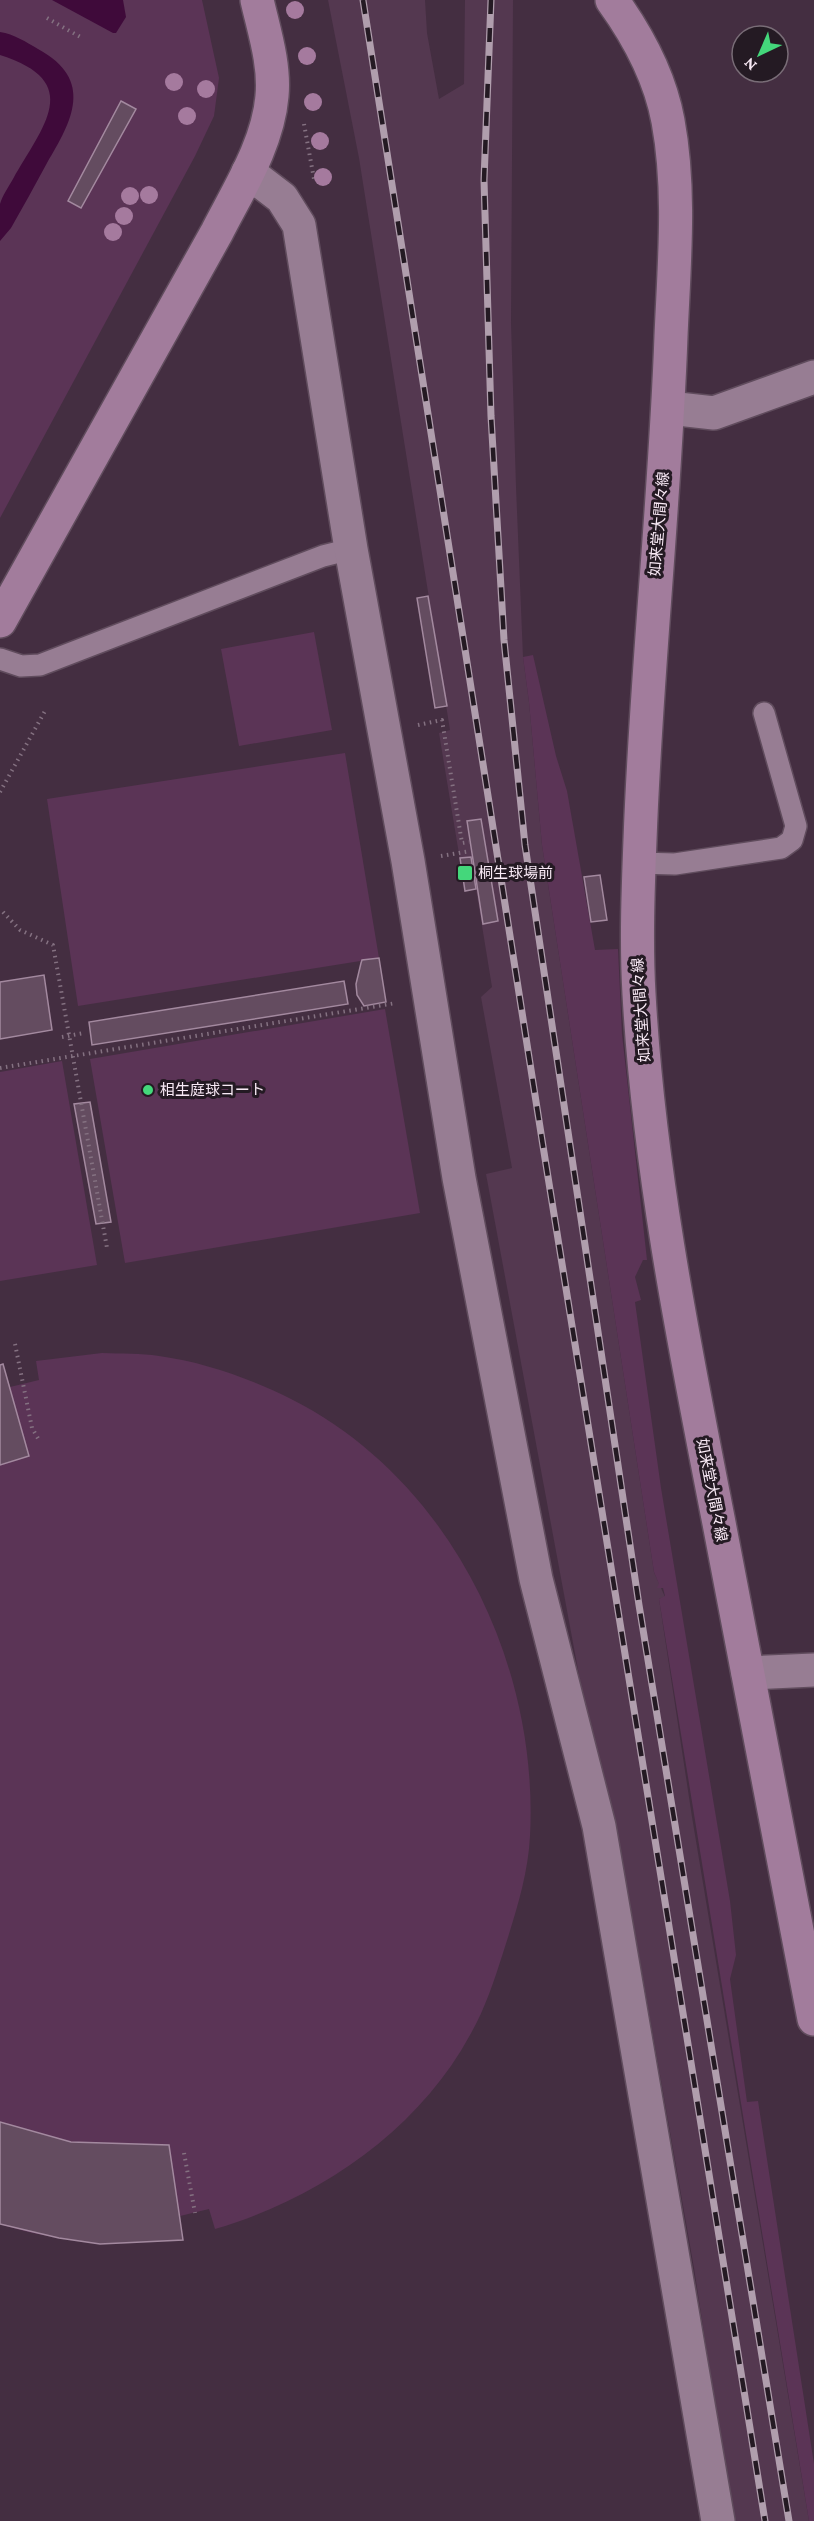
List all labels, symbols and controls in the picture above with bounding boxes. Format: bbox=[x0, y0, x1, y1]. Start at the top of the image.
north arrow bbox=[730, 24, 790, 84]
text: N bbox=[740, 54, 760, 74]
street label: 如来堂大間々線 bbox=[646, 471, 672, 577]
marker: 桐生球場前 bbox=[456, 864, 474, 882]
place label: 桐生球場前 bbox=[478, 865, 553, 881]
street label: 如来堂大間々線 bbox=[629, 957, 653, 1063]
place label: 相生庭球コート bbox=[160, 1082, 265, 1098]
marker: 相生庭球コート bbox=[141, 1083, 155, 1097]
street label: 如来堂大間々線 bbox=[694, 1437, 730, 1543]

